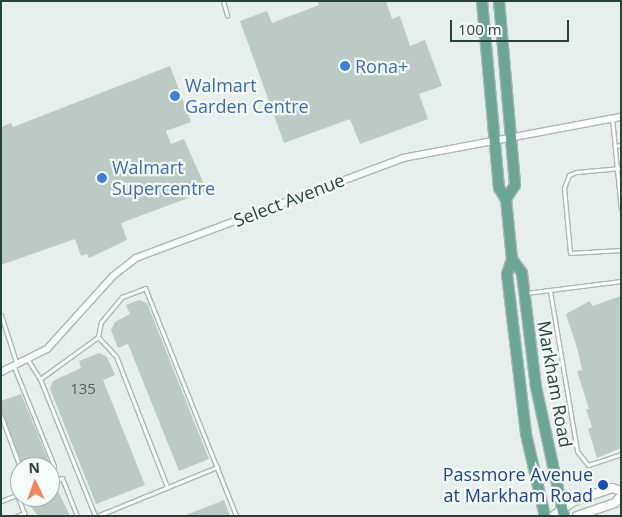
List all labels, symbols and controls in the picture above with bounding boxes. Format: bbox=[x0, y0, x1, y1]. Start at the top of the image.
scale bar bbox=[452, 10, 571, 42]
text: 100 m bbox=[458, 19, 502, 39]
place label: Rona+ bbox=[355, 55, 408, 77]
marker: Rona+ bbox=[339, 60, 351, 72]
place label: Walmart Garden Centre bbox=[185, 75, 309, 118]
marker: Walmart Garden Centre bbox=[169, 90, 181, 102]
place label: Walmart Supercentre bbox=[112, 157, 215, 200]
street label: Select Avenue bbox=[231, 169, 347, 231]
marker: Walmart Supercentre bbox=[96, 172, 108, 184]
street label: Markham Road bbox=[533, 319, 577, 449]
house number: 135 bbox=[70, 380, 96, 398]
north arrow bbox=[10, 457, 60, 507]
text: N bbox=[28, 458, 40, 477]
place label: Passmore Avenue at Markham Road bbox=[443, 464, 593, 506]
marker: Passmore Avenue at Markham Road bbox=[597, 479, 609, 491]

